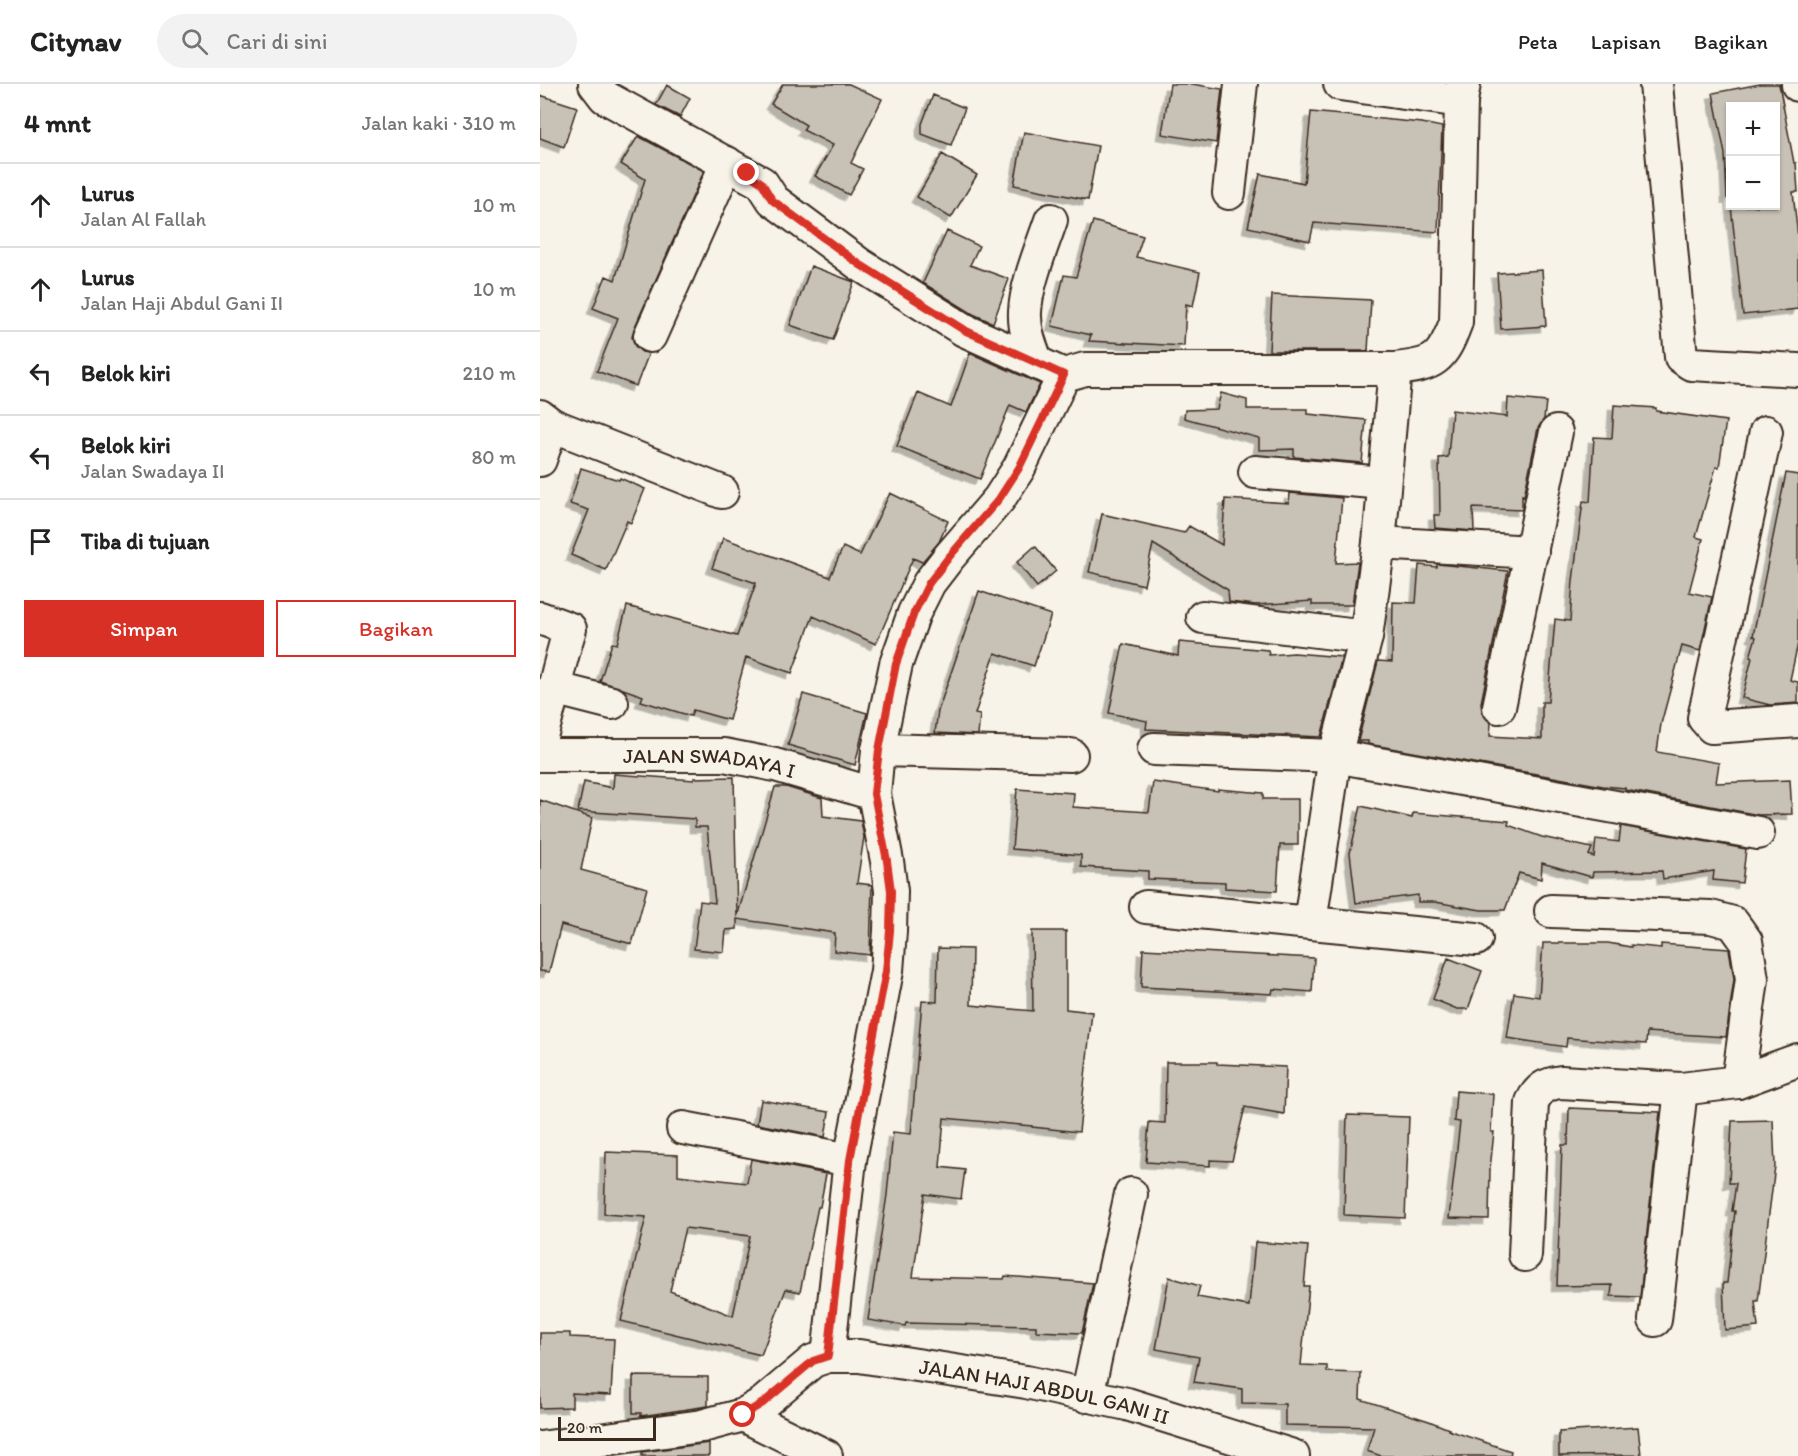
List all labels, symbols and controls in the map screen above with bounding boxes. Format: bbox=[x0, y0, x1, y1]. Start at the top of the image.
search box bbox=[157, 14, 577, 68]
text: Citynav bbox=[30, 24, 121, 58]
icon: search bbox=[178, 25, 211, 58]
text: Cari di sini bbox=[226, 28, 327, 55]
text: Peta bbox=[1518, 29, 1558, 54]
text: Lapisan bbox=[1591, 29, 1661, 54]
text: Bagikan bbox=[1694, 29, 1768, 54]
map controls bbox=[1726, 102, 1780, 210]
button: + bbox=[1726, 102, 1780, 156]
text: 4 mnt bbox=[24, 107, 91, 139]
text: Jalan kaki · 310 m bbox=[362, 111, 516, 135]
button: − bbox=[1726, 156, 1780, 210]
route end bbox=[733, 159, 759, 185]
text: Lurus bbox=[81, 180, 135, 207]
icon: ahead bbox=[24, 189, 57, 222]
text: 10 m bbox=[473, 193, 516, 217]
text: Jalan Al Fallah bbox=[81, 207, 206, 231]
text: Lurus bbox=[81, 264, 135, 291]
icon: ahead bbox=[24, 273, 57, 306]
text: 10 m bbox=[473, 277, 516, 301]
text: Jalan Haji Abdul Gani II bbox=[81, 291, 283, 315]
icon: left bbox=[24, 357, 57, 390]
text: Belok kiri bbox=[81, 360, 171, 387]
text: 210 m bbox=[463, 361, 516, 385]
text: Belok kiri bbox=[81, 432, 171, 459]
icon: left bbox=[24, 441, 57, 474]
text: 80 m bbox=[471, 445, 516, 469]
text: Jalan Swadaya II bbox=[81, 459, 225, 483]
icon: arrive bbox=[24, 525, 57, 558]
text: Tiba di tujuan bbox=[81, 528, 210, 555]
button: Simpan bbox=[24, 600, 264, 657]
button: Bagikan bbox=[276, 600, 516, 657]
street label: JALAN SWADAYA I bbox=[623, 742, 799, 783]
street label: JALAN HAJI ABDUL GANI II bbox=[917, 1353, 1173, 1429]
route start bbox=[729, 1401, 755, 1427]
scale bar bbox=[558, 1414, 656, 1442]
text: 20 m bbox=[567, 1418, 602, 1437]

